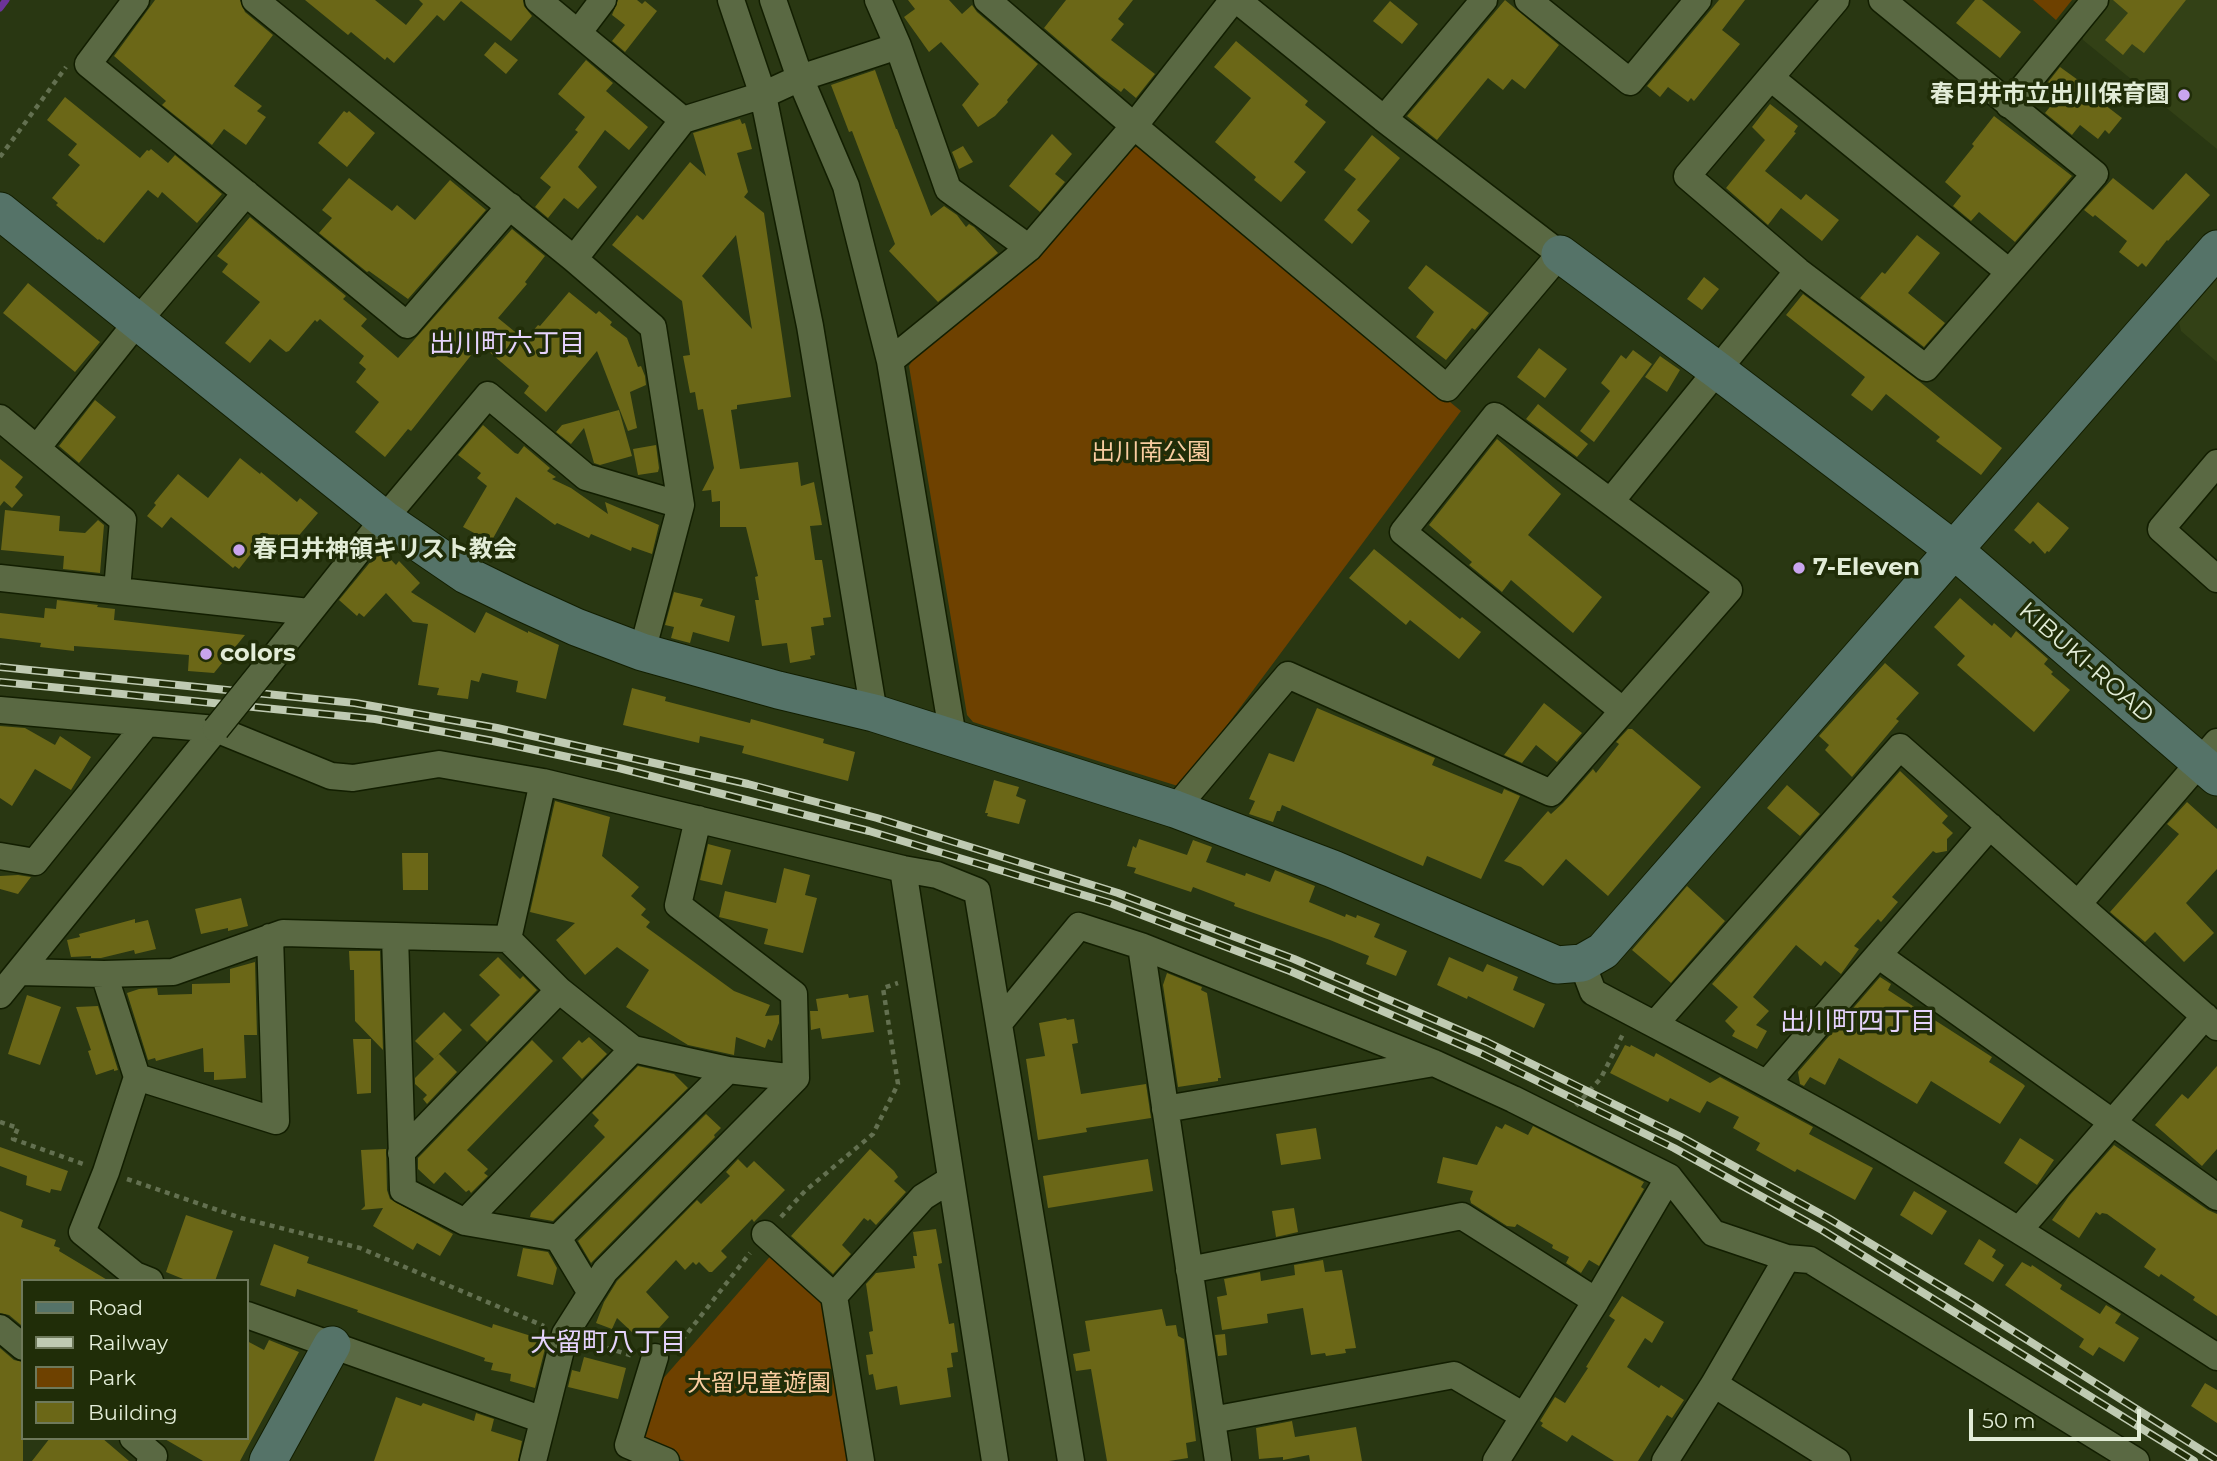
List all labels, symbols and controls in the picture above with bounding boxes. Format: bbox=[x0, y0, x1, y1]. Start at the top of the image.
place label: 春日井市立出川保育園 bbox=[1930, 81, 2170, 109]
marker: 春日井市立出川保育園 bbox=[2176, 87, 2192, 103]
district label: 出川町六丁目 bbox=[429, 328, 585, 360]
park label: 出川南公園 bbox=[1091, 439, 1211, 467]
place label: 春日井神領キリスト教会 bbox=[253, 536, 517, 564]
marker: 春日井神領キリスト教会 bbox=[231, 542, 247, 558]
place label: 7-Eleven bbox=[1813, 554, 1920, 582]
marker: 7-Eleven bbox=[1791, 560, 1807, 576]
street label: KIBUKI-ROAD bbox=[2013, 597, 2159, 729]
place label: colors bbox=[220, 640, 296, 668]
marker: colors bbox=[198, 646, 214, 662]
district label: 出川町四丁目 bbox=[1780, 1006, 1936, 1038]
legend bbox=[21, 1279, 248, 1440]
text: Road bbox=[88, 1295, 143, 1320]
district label: 大留町八丁目 bbox=[530, 1327, 686, 1359]
text: Railway bbox=[88, 1330, 168, 1355]
text: Park bbox=[88, 1365, 136, 1390]
park label: 大留児童遊園 bbox=[687, 1370, 831, 1398]
scale bar bbox=[1972, 1394, 2144, 1438]
text: Building bbox=[88, 1400, 178, 1425]
text: 50 m bbox=[1982, 1408, 2036, 1433]

